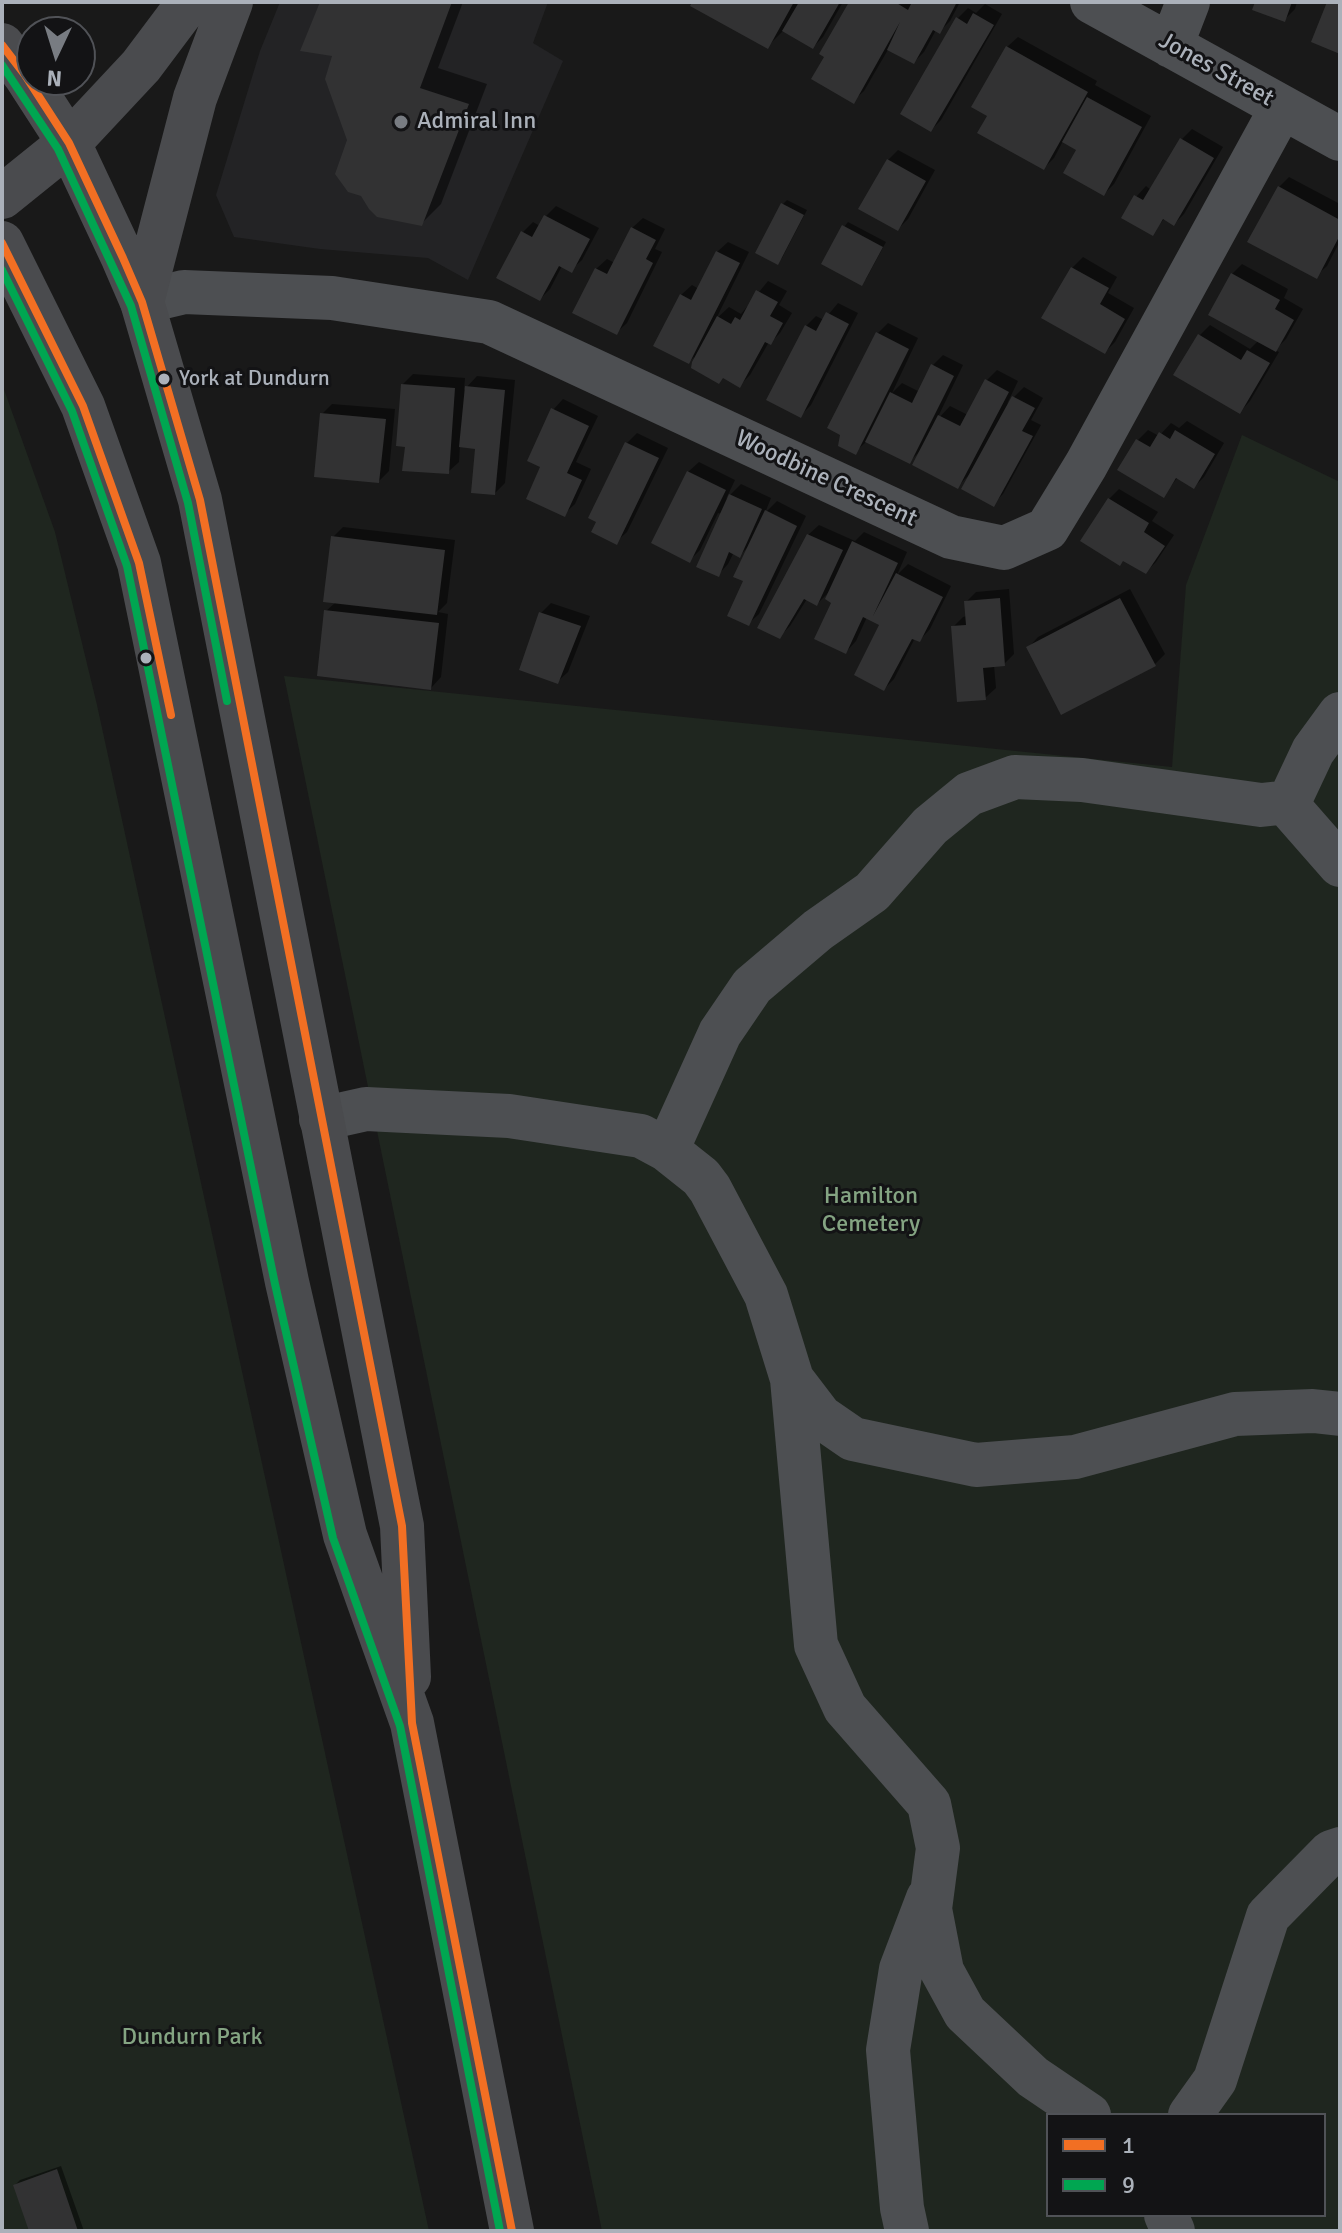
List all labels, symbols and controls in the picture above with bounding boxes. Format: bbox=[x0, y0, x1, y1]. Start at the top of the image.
north arrow bbox=[16, 16, 96, 96]
street label: Jones Street bbox=[1154, 27, 1278, 113]
text: N bbox=[46, 64, 63, 92]
place label: Admiral Inn bbox=[417, 108, 536, 136]
marker: Admiral Inn bbox=[392, 113, 410, 131]
place label: York at Dundurn bbox=[179, 366, 330, 392]
marker: York at Dundurn bbox=[156, 371, 172, 387]
street label: Woodbine Crescent bbox=[731, 424, 921, 534]
unlabelled marker bbox=[138, 650, 154, 666]
park label: Hamilton Cemetery bbox=[822, 1183, 920, 1239]
park label: Dundurn Park bbox=[122, 2024, 262, 2052]
legend bbox=[1046, 2113, 1326, 2217]
text: 1 bbox=[1122, 2130, 1135, 2160]
text: 9 bbox=[1122, 2170, 1135, 2200]

